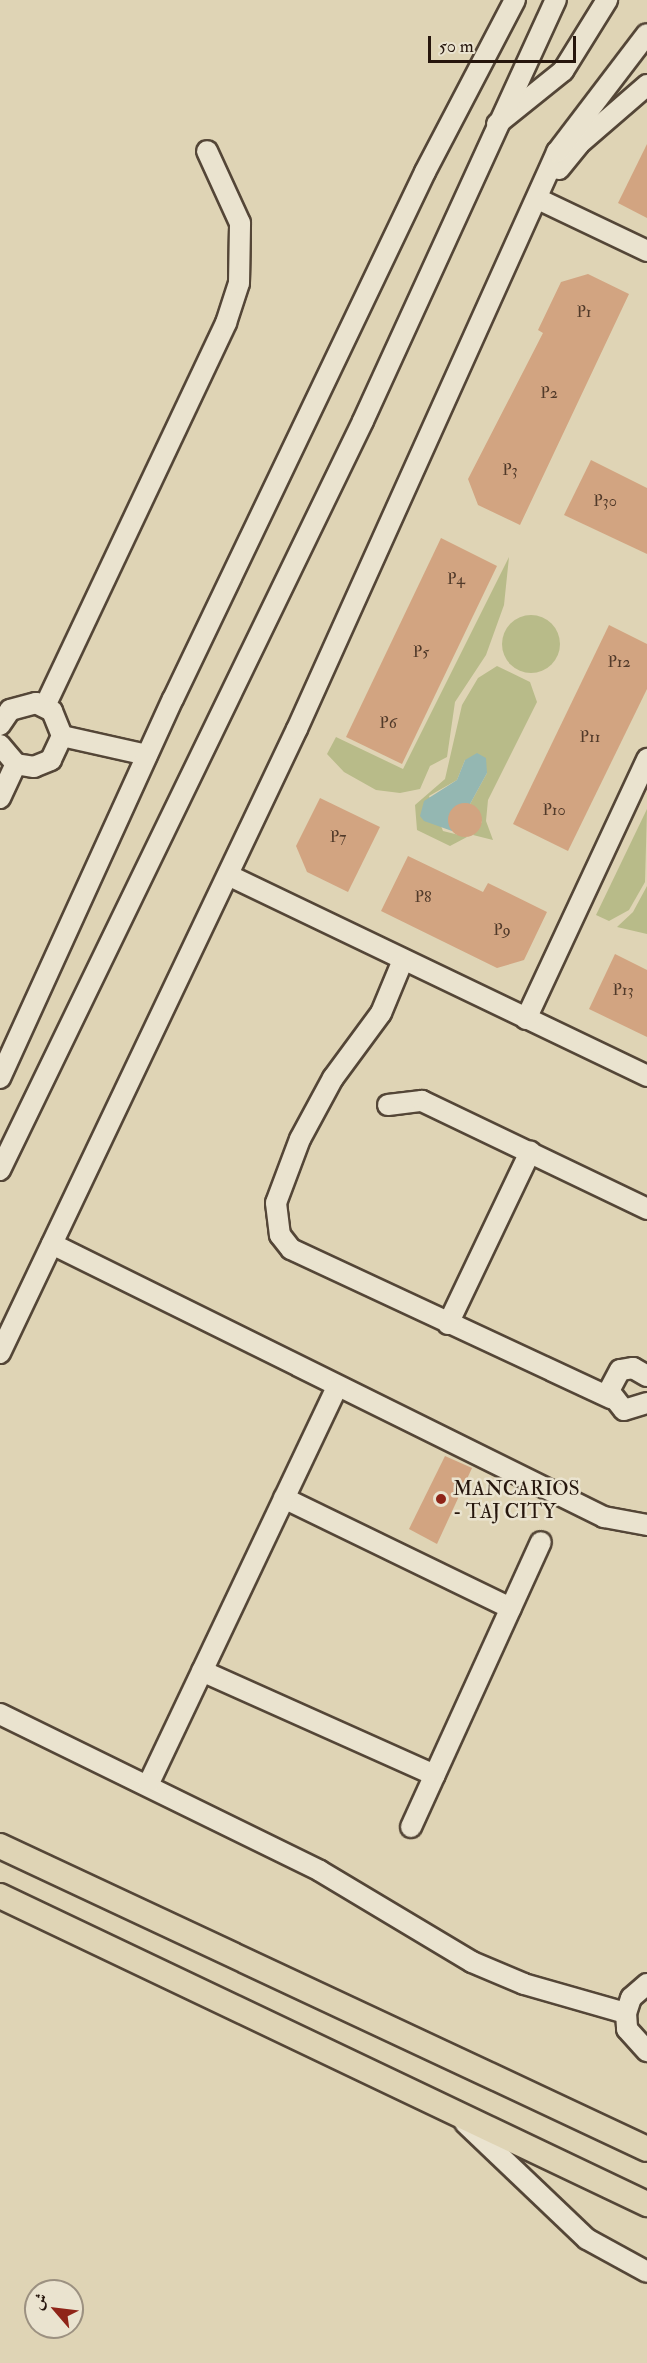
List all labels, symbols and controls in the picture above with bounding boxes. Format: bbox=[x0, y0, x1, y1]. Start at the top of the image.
scale bar bbox=[431, 24, 580, 62]
text: 50 m bbox=[439, 35, 474, 58]
house number: P1 bbox=[576, 302, 592, 322]
house number: P2 bbox=[540, 383, 558, 403]
house number: P3 bbox=[502, 460, 518, 480]
house number: P30 bbox=[593, 491, 617, 511]
house number: P4 bbox=[447, 569, 465, 589]
house number: P5 bbox=[413, 642, 429, 662]
house number: P12 bbox=[607, 652, 631, 672]
house number: P6 bbox=[379, 713, 397, 733]
house number: P11 bbox=[580, 727, 600, 747]
house number: P10 bbox=[542, 800, 566, 820]
house number: P7 bbox=[330, 827, 346, 847]
house number: P8 bbox=[415, 887, 431, 907]
house number: P9 bbox=[493, 920, 511, 940]
house number: P13 bbox=[612, 980, 634, 1000]
place label: MANCARIOS - TAJ CITY bbox=[453, 1476, 580, 1523]
marker: MANCARIOS - TAJ CITY bbox=[434, 1492, 448, 1506]
north arrow bbox=[24, 2279, 84, 2339]
text: ش bbox=[27, 2290, 52, 2313]

